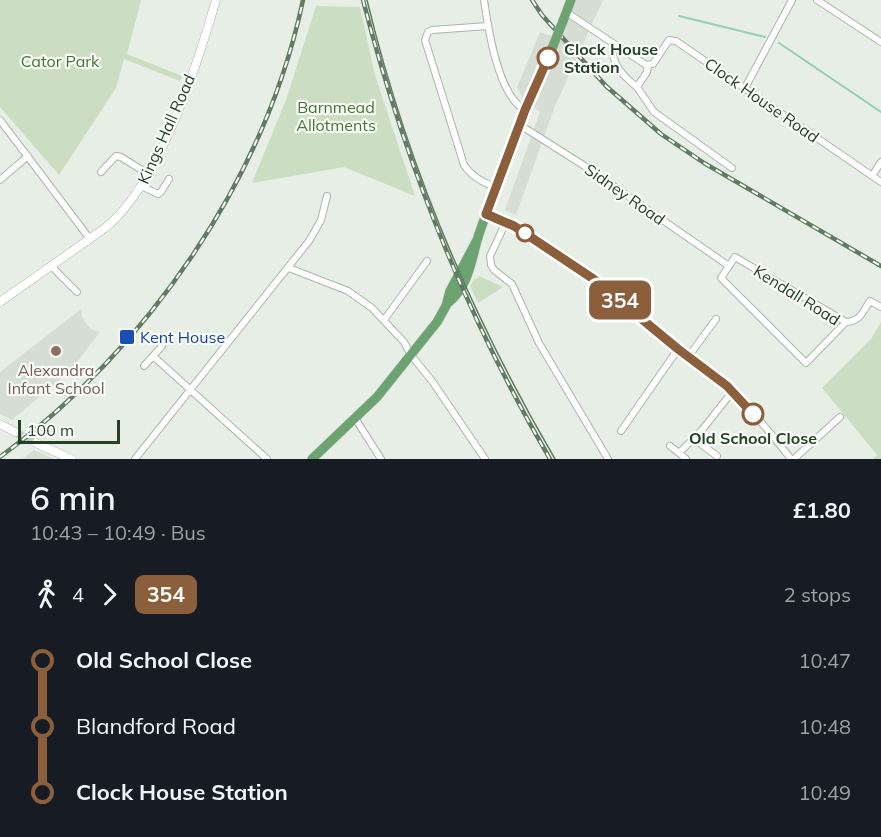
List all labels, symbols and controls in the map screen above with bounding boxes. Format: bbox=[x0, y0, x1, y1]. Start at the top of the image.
place label: Clock House Station bbox=[564, 39, 658, 77]
marker: Clock House Station bbox=[537, 47, 559, 69]
park label: Cator Park bbox=[21, 51, 100, 71]
street label: Clock House Road bbox=[701, 53, 823, 147]
street label: Kings Hall Road bbox=[133, 71, 199, 187]
park label: Barnmead Allotments bbox=[296, 97, 376, 135]
street label: Sidney Road bbox=[581, 159, 669, 229]
unlabelled marker bbox=[516, 224, 534, 242]
street label: Kendall Road bbox=[750, 260, 844, 330]
line badge: 354 bbox=[586, 280, 654, 320]
text: 354 bbox=[601, 287, 639, 313]
place label: Kent House bbox=[140, 327, 225, 347]
marker: Kent House bbox=[118, 328, 136, 346]
marker: Alexandra Infant School bbox=[49, 344, 63, 358]
place label: Alexandra Infant School bbox=[8, 360, 104, 398]
marker: Old School Close bbox=[742, 403, 764, 425]
scale bar bbox=[18, 417, 120, 444]
text: 100 m bbox=[27, 420, 74, 440]
place label: Old School Close bbox=[689, 428, 817, 448]
text: 6 min bbox=[30, 477, 116, 518]
text: £1.80 bbox=[793, 496, 851, 524]
text: 10:43 – 10:49 · Bus bbox=[30, 520, 206, 545]
icon: walk bbox=[30, 578, 63, 611]
icon: forward bbox=[93, 578, 126, 611]
text: 354 bbox=[147, 581, 185, 607]
text: 4 bbox=[72, 582, 84, 607]
text: 2 stops bbox=[784, 582, 851, 607]
text: Old School Close bbox=[76, 646, 252, 674]
text: 10:47 bbox=[798, 648, 851, 673]
text: Blandford Road bbox=[76, 712, 236, 740]
text: 10:48 bbox=[798, 714, 851, 739]
text: Clock House Station bbox=[76, 778, 288, 806]
text: 10:49 bbox=[798, 780, 851, 805]

